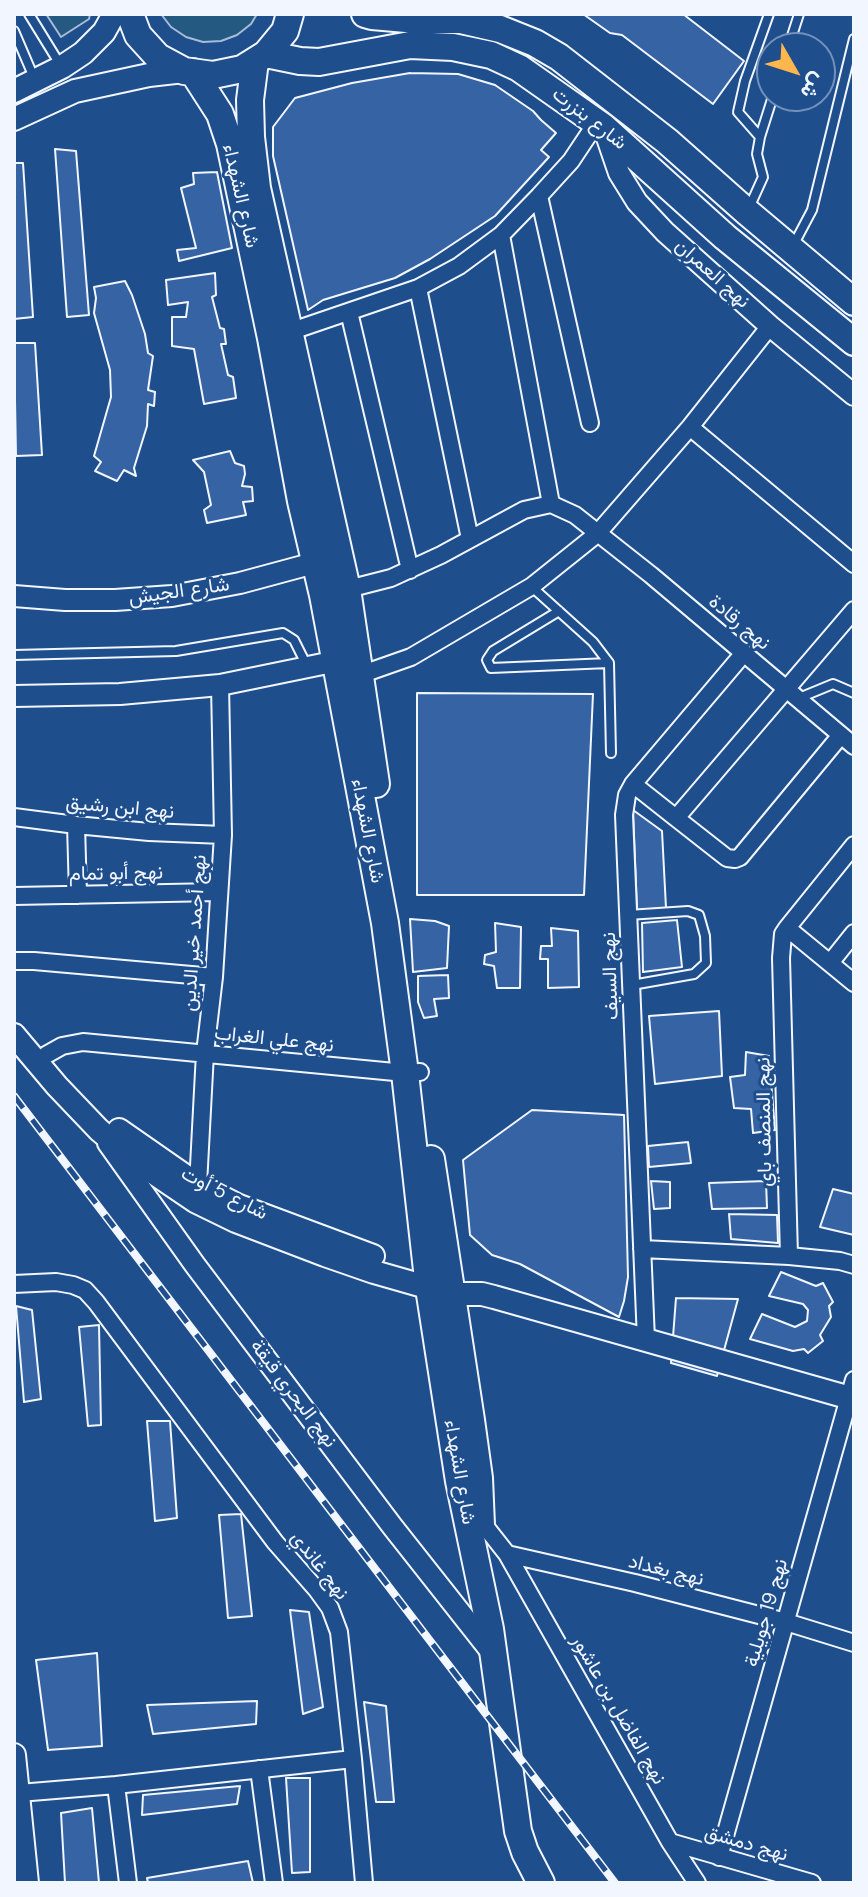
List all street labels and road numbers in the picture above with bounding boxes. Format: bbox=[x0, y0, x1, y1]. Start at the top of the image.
street label: شارع بنزرت bbox=[547, 82, 631, 156]
street label: شارع الشهداء bbox=[216, 142, 264, 250]
street label: نهج العمران bbox=[670, 234, 754, 314]
street label: شارع الجيش bbox=[127, 573, 231, 611]
street label: نهج رقادة bbox=[703, 590, 775, 656]
street label: شارع الشهداء bbox=[345, 777, 389, 885]
street label: نهج ابن رشيق bbox=[65, 791, 175, 825]
street label: نهج أحمد خير الدين bbox=[178, 854, 212, 1012]
street label: نهج أبو تمام bbox=[69, 861, 163, 887]
street label: نهج السيف bbox=[597, 932, 625, 1020]
street label: نهج علي الغراب bbox=[213, 1022, 335, 1058]
street label: نهج المنصف باي bbox=[752, 1057, 778, 1187]
street label: شارع 5 أوت bbox=[177, 1162, 271, 1226]
street label: نهج البحري قيقة bbox=[244, 1335, 342, 1453]
street label: شارع الشهداء bbox=[438, 1418, 480, 1526]
street label: نهج غاندي bbox=[285, 1527, 353, 1605]
street label: نهج بغداد bbox=[626, 1550, 706, 1592]
street label: نهج 19 جويلية bbox=[740, 1556, 794, 1670]
street label: نهج الفاضل بن عاشور bbox=[565, 1631, 671, 1789]
street label: نهج دمشق bbox=[702, 1821, 790, 1867]

